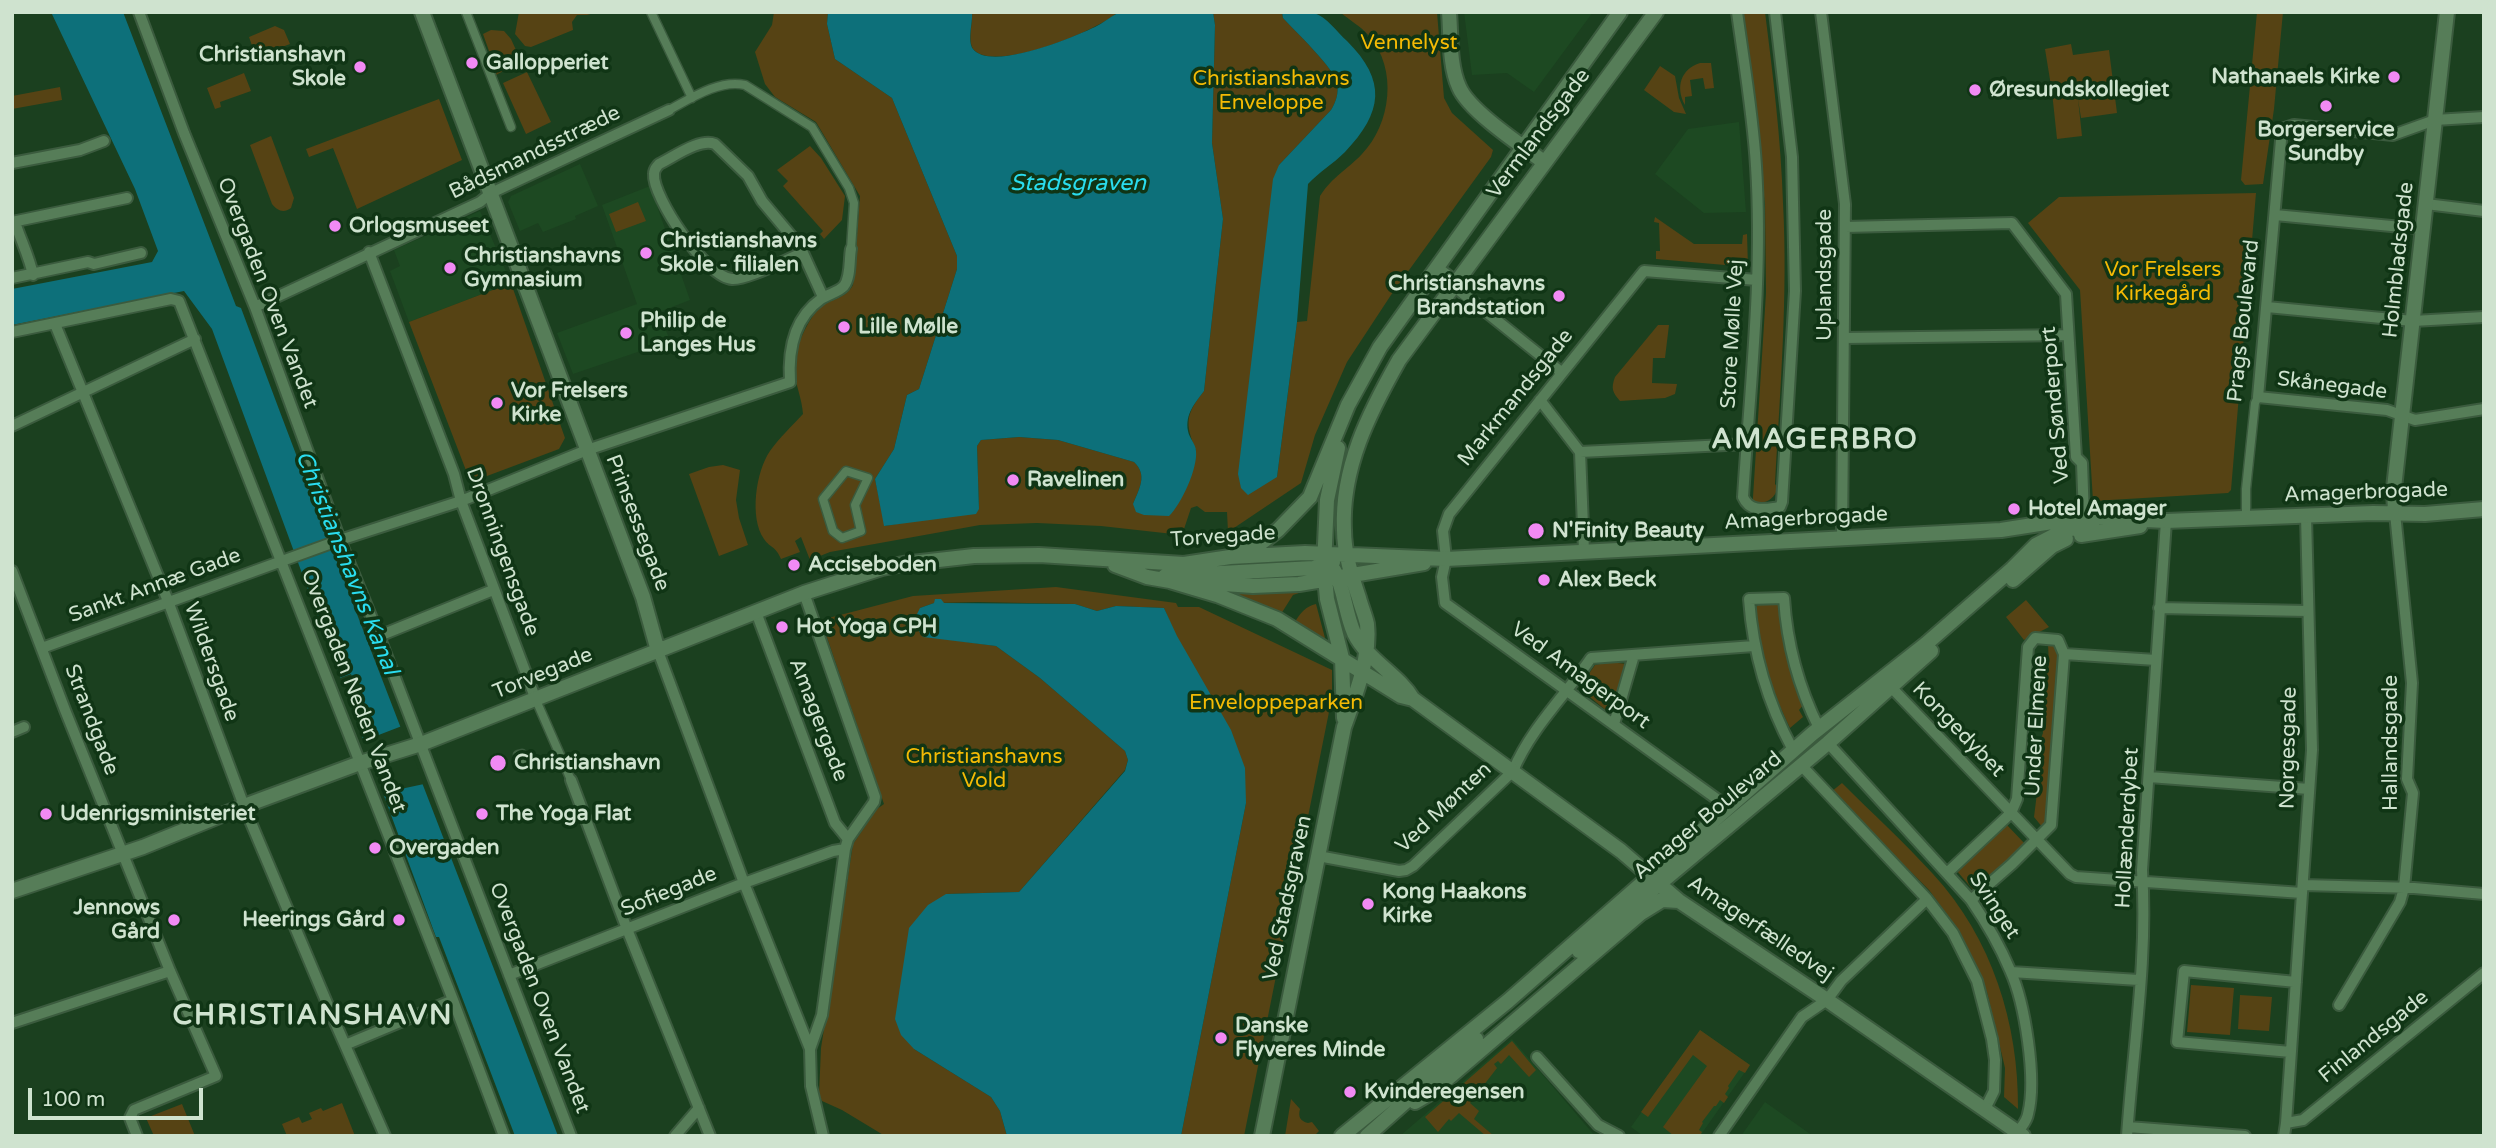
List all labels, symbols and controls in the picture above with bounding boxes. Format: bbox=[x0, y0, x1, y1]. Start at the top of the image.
park label: Vennelyst bbox=[1360, 30, 1458, 56]
place label: Christianshavn Skole bbox=[199, 42, 346, 92]
place label: Gallopperiet bbox=[486, 50, 608, 76]
marker: Gallopperiet bbox=[464, 55, 480, 71]
marker: Christianshavn Skole bbox=[352, 59, 368, 75]
street label: Vermlandsgade bbox=[1482, 64, 1596, 204]
place label: Nathanaels Kirke bbox=[2211, 64, 2380, 90]
park label: Christianshavns Enveloppe bbox=[1193, 66, 1349, 116]
marker: Nathanaels Kirke bbox=[2386, 69, 2402, 85]
place label: Øresundskollegiet bbox=[1989, 77, 2169, 103]
marker: Øresundskollegiet bbox=[1967, 82, 1983, 98]
marker: Borgerservice Sundby bbox=[2318, 98, 2334, 114]
street label: Bådsmandsstræde bbox=[445, 101, 625, 205]
place label: Borgerservice Sundby bbox=[2257, 117, 2395, 167]
water label: Stadsgraven bbox=[1010, 170, 1146, 198]
street label: Overgaden Oven Vandet bbox=[211, 174, 323, 412]
street label: Holmbladsgade bbox=[2378, 181, 2420, 339]
street label: Uplandsgade bbox=[1812, 209, 1838, 341]
place label: Orlogsmuseet bbox=[349, 213, 489, 239]
marker: Orlogsmuseet bbox=[327, 218, 343, 234]
place label: Christianshavns Skole - filialen bbox=[660, 228, 817, 278]
street label: Prags Boulevard bbox=[2223, 238, 2265, 404]
place label: Christianshavns Gymnasium bbox=[464, 243, 621, 293]
marker: Christianshavns Skole - filialen bbox=[638, 245, 654, 261]
park label: Vor Frelsers Kirkegård bbox=[2105, 257, 2221, 307]
street label: Store Mølle Vej bbox=[1717, 259, 1749, 409]
marker: Christianshavns Gymnasium bbox=[442, 260, 458, 276]
place label: Christianshavns Brandstation bbox=[1388, 271, 1545, 321]
marker: Christianshavns Brandstation bbox=[1551, 288, 1567, 304]
place label: Philip de Langes Hus bbox=[640, 308, 756, 358]
place label: Lille Mølle bbox=[858, 314, 958, 340]
marker: Lille Mølle bbox=[836, 319, 852, 335]
street label: Markmandsgade bbox=[1453, 324, 1579, 472]
marker: Philip de Langes Hus bbox=[618, 325, 634, 341]
street label: Ved Sønderport bbox=[2037, 325, 2075, 485]
street label: Skånegade bbox=[2276, 367, 2388, 405]
place label: Vor Frelsers Kirke bbox=[511, 378, 628, 428]
marker: Vor Frelsers Kirke bbox=[489, 395, 505, 411]
district label: AMAGERBRO bbox=[1712, 424, 1918, 458]
water label: Christianshavns Kanal bbox=[288, 447, 404, 679]
street label: Prinsessegade bbox=[599, 451, 675, 595]
street label: Dronningensgade bbox=[460, 464, 544, 640]
place label: Ravelinen bbox=[1027, 467, 1124, 493]
marker: Ravelinen bbox=[1005, 472, 1021, 488]
street label: Amagerbrogade bbox=[2284, 478, 2448, 508]
place label: Hotel Amager bbox=[2028, 496, 2166, 522]
marker: Hotel Amager bbox=[2006, 501, 2022, 517]
street label: Amagerbrogade bbox=[1724, 502, 1888, 536]
place label: N'Finity Beauty bbox=[1552, 518, 1704, 544]
street label: Torvegade bbox=[1170, 521, 1276, 553]
marker: N'Finity Beauty bbox=[1526, 521, 1546, 541]
street label: Sankt Annæ Gade bbox=[66, 543, 244, 629]
place label: Acciseboden bbox=[808, 552, 937, 578]
marker: Acciseboden bbox=[786, 557, 802, 573]
street label: Overgaden Neden Vandet bbox=[295, 566, 411, 816]
place label: Alex Beck bbox=[1558, 567, 1656, 593]
marker: Alex Beck bbox=[1536, 572, 1552, 588]
street label: Wildersgade bbox=[178, 599, 244, 725]
place label: Hot Yoga CPH bbox=[796, 614, 937, 640]
street label: Ved Amagerport bbox=[1505, 617, 1655, 735]
marker: Hot Yoga CPH bbox=[774, 619, 790, 635]
street label: Torvegade bbox=[489, 643, 597, 705]
street label: Amagergade bbox=[783, 655, 853, 785]
street label: Under Elmene bbox=[2021, 655, 2053, 797]
street label: Strandgade bbox=[58, 661, 124, 779]
street label: Hallandsgade bbox=[2378, 675, 2404, 811]
street label: Kongedybet bbox=[1906, 677, 2010, 783]
street label: Norgesgade bbox=[2275, 687, 2303, 809]
park label: Enveloppeparken bbox=[1189, 690, 1363, 716]
park label: Christianshavns Vold bbox=[906, 744, 1062, 794]
street label: Amager Boulevard bbox=[1629, 747, 1787, 885]
street label: Hollænderdybet bbox=[2111, 747, 2145, 909]
place label: Christianshavn bbox=[514, 750, 661, 776]
marker: Christianshavn bbox=[488, 753, 508, 773]
street label: Ved Mønten bbox=[1391, 757, 1497, 859]
place label: Udenrigsministeriet bbox=[60, 801, 256, 827]
place label: The Yoga Flat bbox=[496, 801, 631, 827]
marker: Udenrigsministeriet bbox=[38, 806, 54, 822]
marker: The Yoga Flat bbox=[474, 806, 490, 822]
street label: Ved Stadsgraven bbox=[1258, 813, 1318, 983]
place label: Overgaden bbox=[389, 835, 500, 861]
marker: Overgaden bbox=[367, 840, 383, 856]
street label: Sofiegade bbox=[617, 861, 721, 923]
street label: Svinget bbox=[1963, 868, 2025, 944]
street label: Amagerfælledvej bbox=[1682, 871, 1838, 987]
street label: Overgaden Oven Vandet bbox=[483, 879, 595, 1117]
place label: Kong Haakons Kirke bbox=[1382, 879, 1527, 929]
place label: Jennows Gård bbox=[73, 895, 160, 945]
marker: Kong Haakons Kirke bbox=[1360, 896, 1376, 912]
place label: Heerings Gård bbox=[242, 907, 385, 933]
marker: Jennows Gård bbox=[166, 912, 182, 928]
marker: Heerings Gård bbox=[391, 912, 407, 928]
street label: Finlandsgade bbox=[2314, 985, 2434, 1089]
district label: CHRISTIANSHAVN bbox=[174, 1000, 452, 1034]
place label: Danske Flyveres Minde bbox=[1235, 1013, 1385, 1063]
marker: Danske Flyveres Minde bbox=[1213, 1030, 1229, 1046]
scale bar bbox=[32, 1074, 206, 1118]
place label: Kvinderegensen bbox=[1364, 1079, 1525, 1105]
marker: Kvinderegensen bbox=[1342, 1084, 1358, 1100]
text: 100 m bbox=[41, 1087, 105, 1112]

